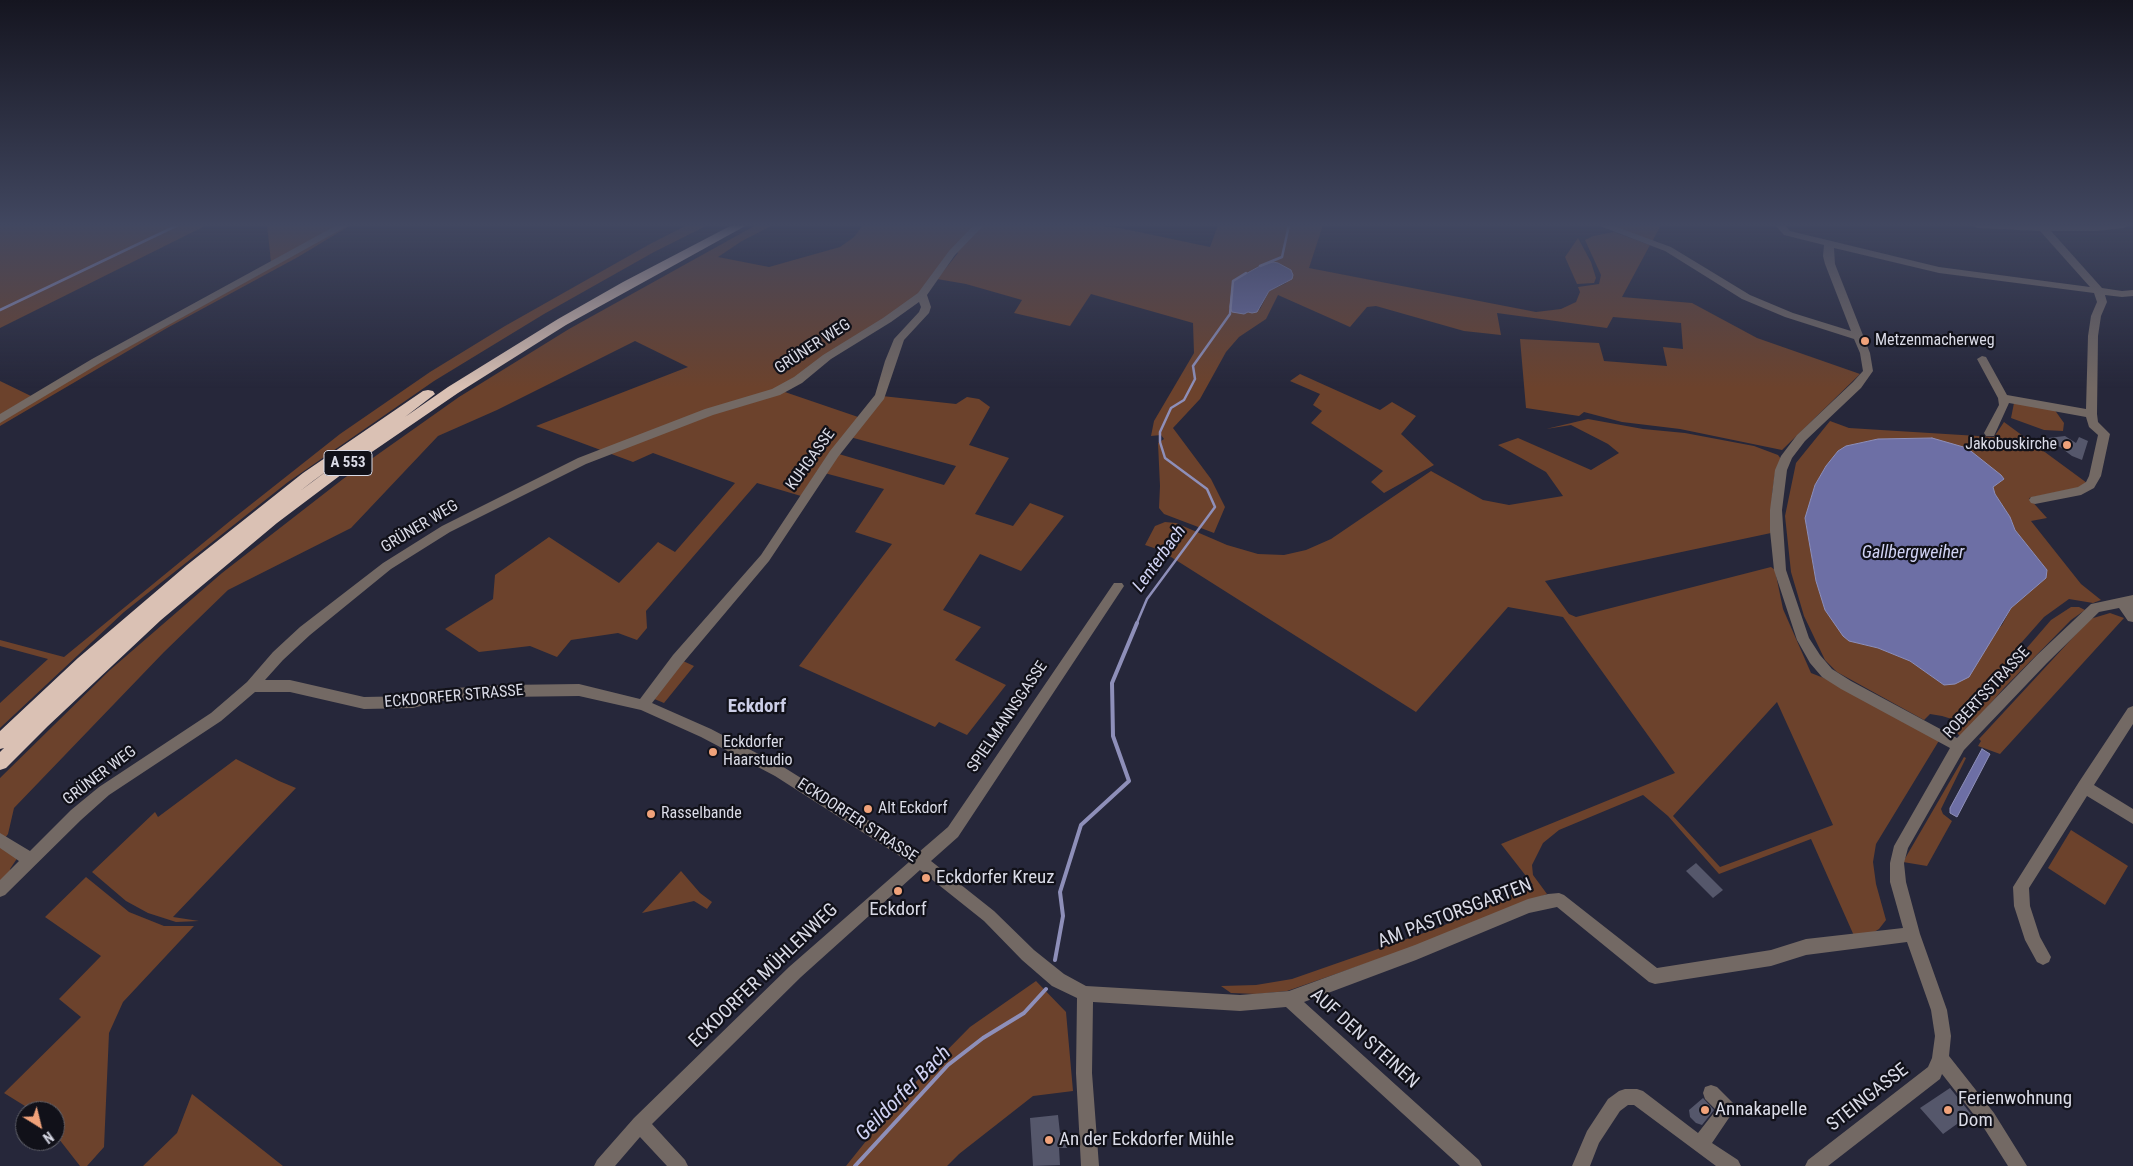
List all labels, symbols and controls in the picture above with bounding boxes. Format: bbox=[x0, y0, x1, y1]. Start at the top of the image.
street label: GRÜNER WEG bbox=[771, 315, 855, 379]
place label: Metzenmacherweg bbox=[1875, 331, 1995, 351]
marker: Metzenmacherweg bbox=[1859, 335, 1871, 347]
street label: KUHGASSE bbox=[782, 426, 840, 494]
place label: Jakobuskirche bbox=[1965, 435, 2057, 455]
marker: Jakobuskirche bbox=[2061, 439, 2073, 451]
road number: A 553 bbox=[324, 450, 372, 476]
street label: GRÜNER WEG bbox=[378, 496, 462, 558]
water label: Lenterbach bbox=[1129, 521, 1191, 597]
water label: Gallbergweiher bbox=[1862, 542, 1964, 564]
street label: ROBERTSSTRASSE bbox=[1940, 643, 2034, 743]
street label: SPIELMANNSGASSE bbox=[964, 658, 1052, 776]
street label: ECKDORFER STRASSE bbox=[384, 681, 524, 713]
district label: Eckdorf bbox=[728, 696, 786, 718]
place label: Eckdorfer Haarstudio bbox=[723, 733, 793, 771]
street label: GRÜNER WEG bbox=[60, 742, 140, 810]
marker: Eckdorfer Haarstudio bbox=[707, 746, 719, 758]
street label: ECKDORFER STRASSE bbox=[793, 775, 921, 867]
place label: Alt Eckdorf bbox=[878, 799, 948, 819]
marker: Alt Eckdorf bbox=[862, 803, 874, 815]
place label: Rasselbande bbox=[661, 804, 742, 824]
marker: Rasselbande bbox=[645, 808, 657, 820]
place label: Eckdorfer Kreuz bbox=[936, 867, 1055, 889]
marker: Eckdorfer Kreuz bbox=[920, 872, 932, 884]
street label: AM PASTORSGARTEN bbox=[1375, 874, 1535, 954]
marker: Eckdorf bbox=[892, 885, 904, 897]
street label: ECKDORFER MÜHLENWEG bbox=[685, 899, 843, 1053]
place label: Eckdorf bbox=[869, 899, 927, 921]
street label: AUF DEN STEINEN bbox=[1305, 984, 1423, 1094]
water label: Geildorfer Bach bbox=[851, 1041, 957, 1147]
street label: STEINGASSE bbox=[1823, 1059, 1913, 1137]
place label: Ferienwohnung Dom bbox=[1958, 1088, 2072, 1132]
place label: Annakapelle bbox=[1715, 1099, 1807, 1121]
north arrow bbox=[15, 1101, 65, 1151]
marker: Annakapelle bbox=[1699, 1104, 1711, 1116]
marker: Ferienwohnung Dom bbox=[1942, 1104, 1954, 1116]
text: N bbox=[40, 1128, 56, 1146]
place label: An der Eckdorfer Mühle bbox=[1059, 1129, 1234, 1151]
marker: An der Eckdorfer Mühle bbox=[1043, 1134, 1055, 1146]

